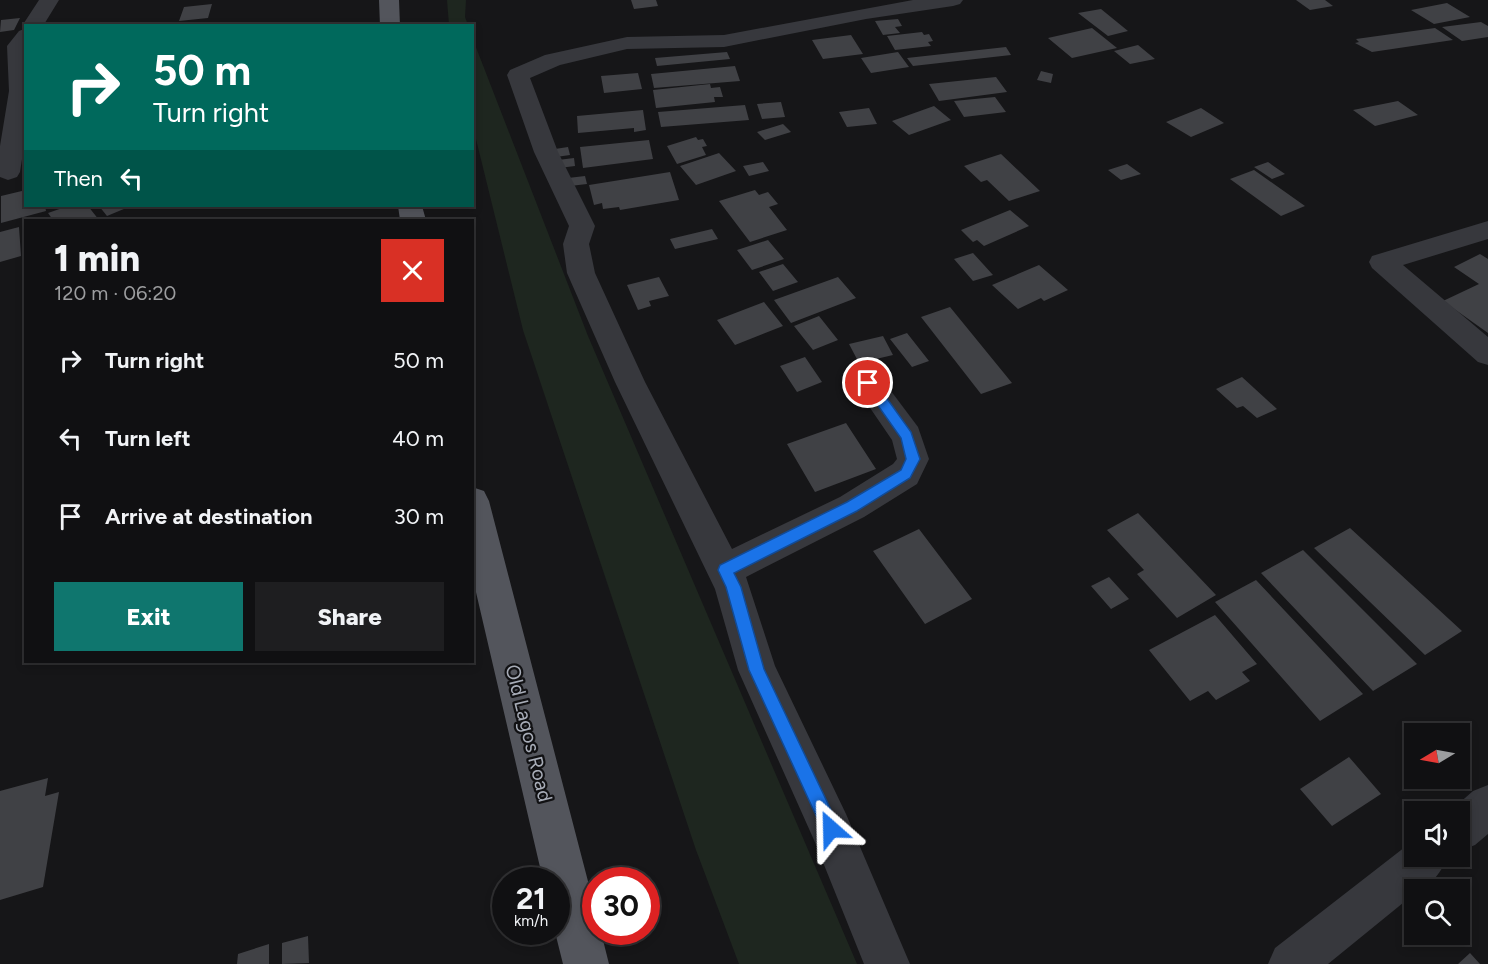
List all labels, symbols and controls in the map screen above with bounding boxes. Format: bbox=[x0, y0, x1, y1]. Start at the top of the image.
text: 50 m bbox=[153, 45, 251, 96]
icon: right bbox=[54, 48, 132, 126]
text: Turn right bbox=[153, 96, 269, 129]
icon: left bbox=[115, 162, 148, 195]
text: Then bbox=[54, 165, 103, 192]
text: 1 min bbox=[54, 237, 140, 280]
button: close bbox=[381, 239, 444, 302]
text: 120 m · 06:20 bbox=[54, 281, 176, 305]
icon: right bbox=[54, 344, 87, 377]
text: Turn right bbox=[105, 347, 204, 374]
text: 50 m bbox=[393, 347, 444, 374]
pin bbox=[842, 357, 893, 408]
icon: arrive bbox=[851, 366, 884, 399]
icon: left bbox=[54, 422, 87, 455]
text: Turn left bbox=[105, 425, 191, 452]
text: 40 m bbox=[392, 425, 444, 452]
icon: arrive bbox=[54, 500, 87, 533]
text: Arrive at destination bbox=[105, 503, 313, 530]
text: 30 m bbox=[394, 503, 444, 530]
button: Exit bbox=[54, 582, 243, 651]
button: Share bbox=[255, 582, 444, 651]
street label: Old Lagos Road bbox=[500, 662, 558, 804]
north arrow bbox=[1404, 723, 1470, 789]
map controls bbox=[1404, 723, 1470, 945]
position arrow bbox=[799, 797, 863, 861]
button: sound bbox=[1404, 801, 1470, 867]
speed limit sign: 30 bbox=[582, 867, 660, 945]
button: search bbox=[1404, 879, 1470, 945]
text: 21 bbox=[516, 880, 546, 917]
text: km/h bbox=[514, 912, 548, 930]

